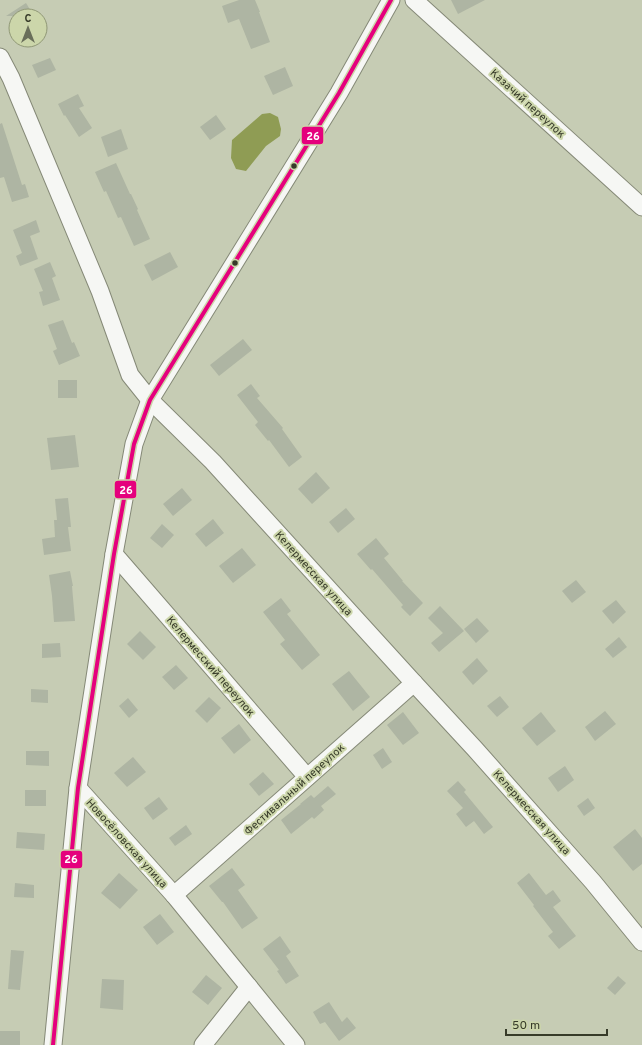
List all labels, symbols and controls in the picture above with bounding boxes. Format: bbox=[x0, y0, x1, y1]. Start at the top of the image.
north arrow bbox=[8, 8, 48, 48]
text: С bbox=[24, 12, 32, 26]
street label: Казачий переулок bbox=[487, 66, 568, 141]
line badge: 26 bbox=[301, 126, 324, 145]
text: 26 bbox=[306, 130, 320, 144]
unlabelled marker bbox=[289, 161, 299, 171]
unlabelled marker bbox=[230, 258, 240, 268]
line badge: 26 bbox=[114, 480, 137, 499]
text: 26 bbox=[119, 484, 133, 498]
street label: Келермесская улица bbox=[272, 528, 355, 619]
street label: Келермесский переулок bbox=[163, 614, 258, 720]
street label: Фестивальный переулок bbox=[242, 741, 348, 839]
street label: Келермесская улица bbox=[490, 767, 573, 858]
street label: Новосёловская улица bbox=[83, 796, 170, 891]
line badge: 26 bbox=[60, 850, 83, 869]
text: 26 bbox=[64, 853, 78, 867]
scale bar bbox=[506, 1011, 607, 1037]
text: 50 m bbox=[512, 1018, 540, 1034]

